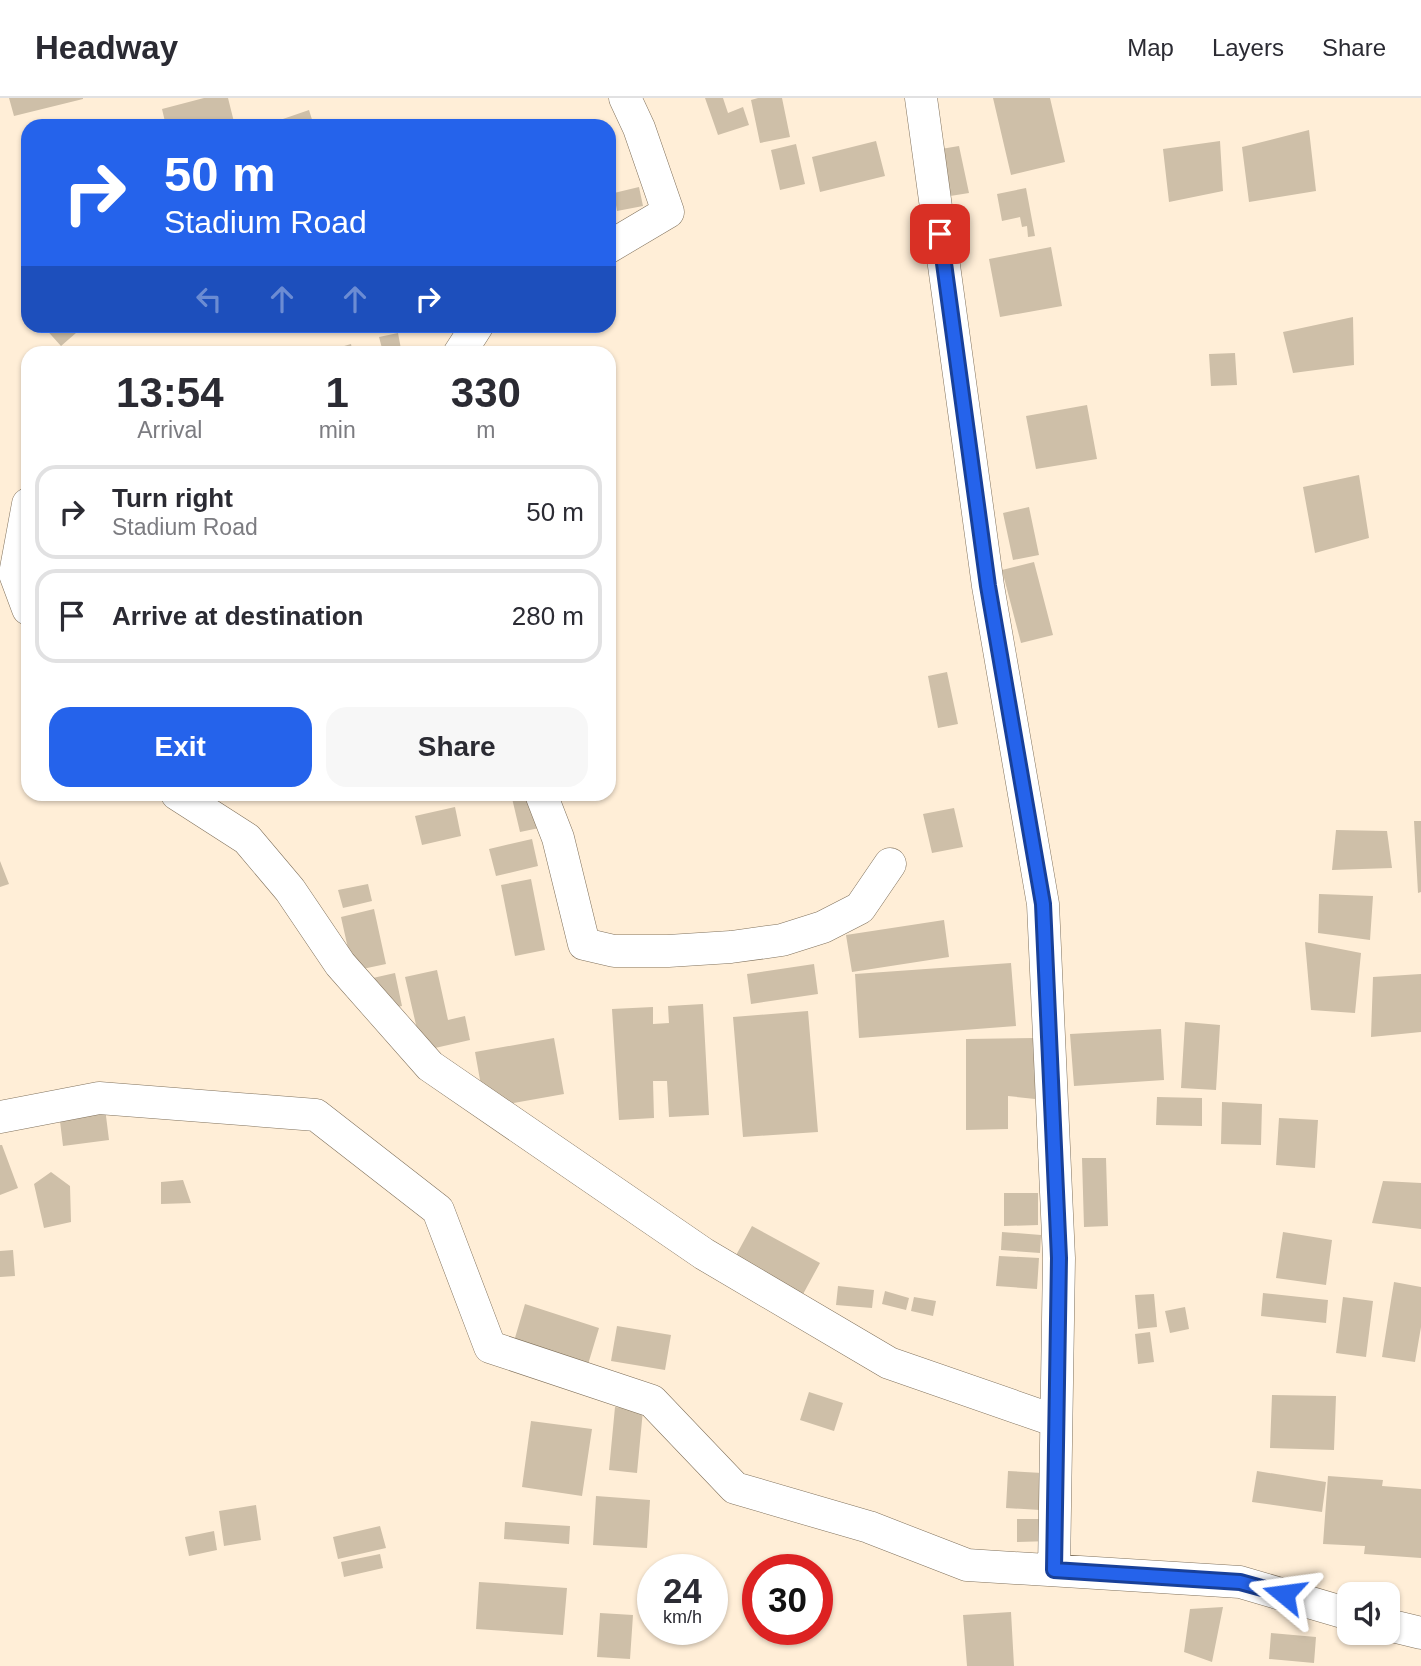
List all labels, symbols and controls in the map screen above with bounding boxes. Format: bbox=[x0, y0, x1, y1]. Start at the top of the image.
text: Headway bbox=[35, 29, 178, 66]
text: Map bbox=[1127, 34, 1174, 61]
text: Layers bbox=[1212, 34, 1284, 61]
text: Share bbox=[1322, 34, 1386, 61]
icon: right bbox=[49, 147, 140, 238]
text: 50 m bbox=[164, 147, 276, 201]
text: Stadium Road bbox=[164, 204, 367, 240]
pin bbox=[910, 204, 970, 264]
icon: arrive bbox=[921, 215, 959, 253]
icon: left bbox=[190, 280, 228, 318]
icon: ahead bbox=[263, 280, 301, 318]
icon: ahead bbox=[336, 280, 374, 318]
icon: right bbox=[409, 280, 447, 318]
text: 13:54 bbox=[116, 369, 224, 416]
text: 1 bbox=[325, 369, 349, 416]
text: 330 bbox=[451, 369, 521, 416]
text: Arrival bbox=[137, 417, 202, 443]
text: min bbox=[319, 417, 356, 443]
text: m bbox=[476, 417, 495, 443]
text: Turn right bbox=[112, 483, 233, 513]
icon: right bbox=[53, 493, 91, 531]
text: 50 m bbox=[526, 497, 584, 527]
text: Stadium Road bbox=[112, 514, 258, 540]
icon: arrive bbox=[53, 597, 91, 635]
text: Arrive at destination bbox=[112, 601, 363, 631]
text: 280 m bbox=[512, 601, 584, 631]
button: Exit bbox=[49, 707, 312, 787]
button: Share bbox=[326, 707, 588, 787]
speed limit sign: 30 bbox=[742, 1554, 833, 1645]
position arrow bbox=[1247, 1557, 1321, 1631]
text: 24 bbox=[663, 1571, 702, 1610]
map controls bbox=[1337, 1582, 1400, 1645]
button: sound bbox=[1337, 1582, 1400, 1645]
text: km/h bbox=[663, 1607, 702, 1627]

